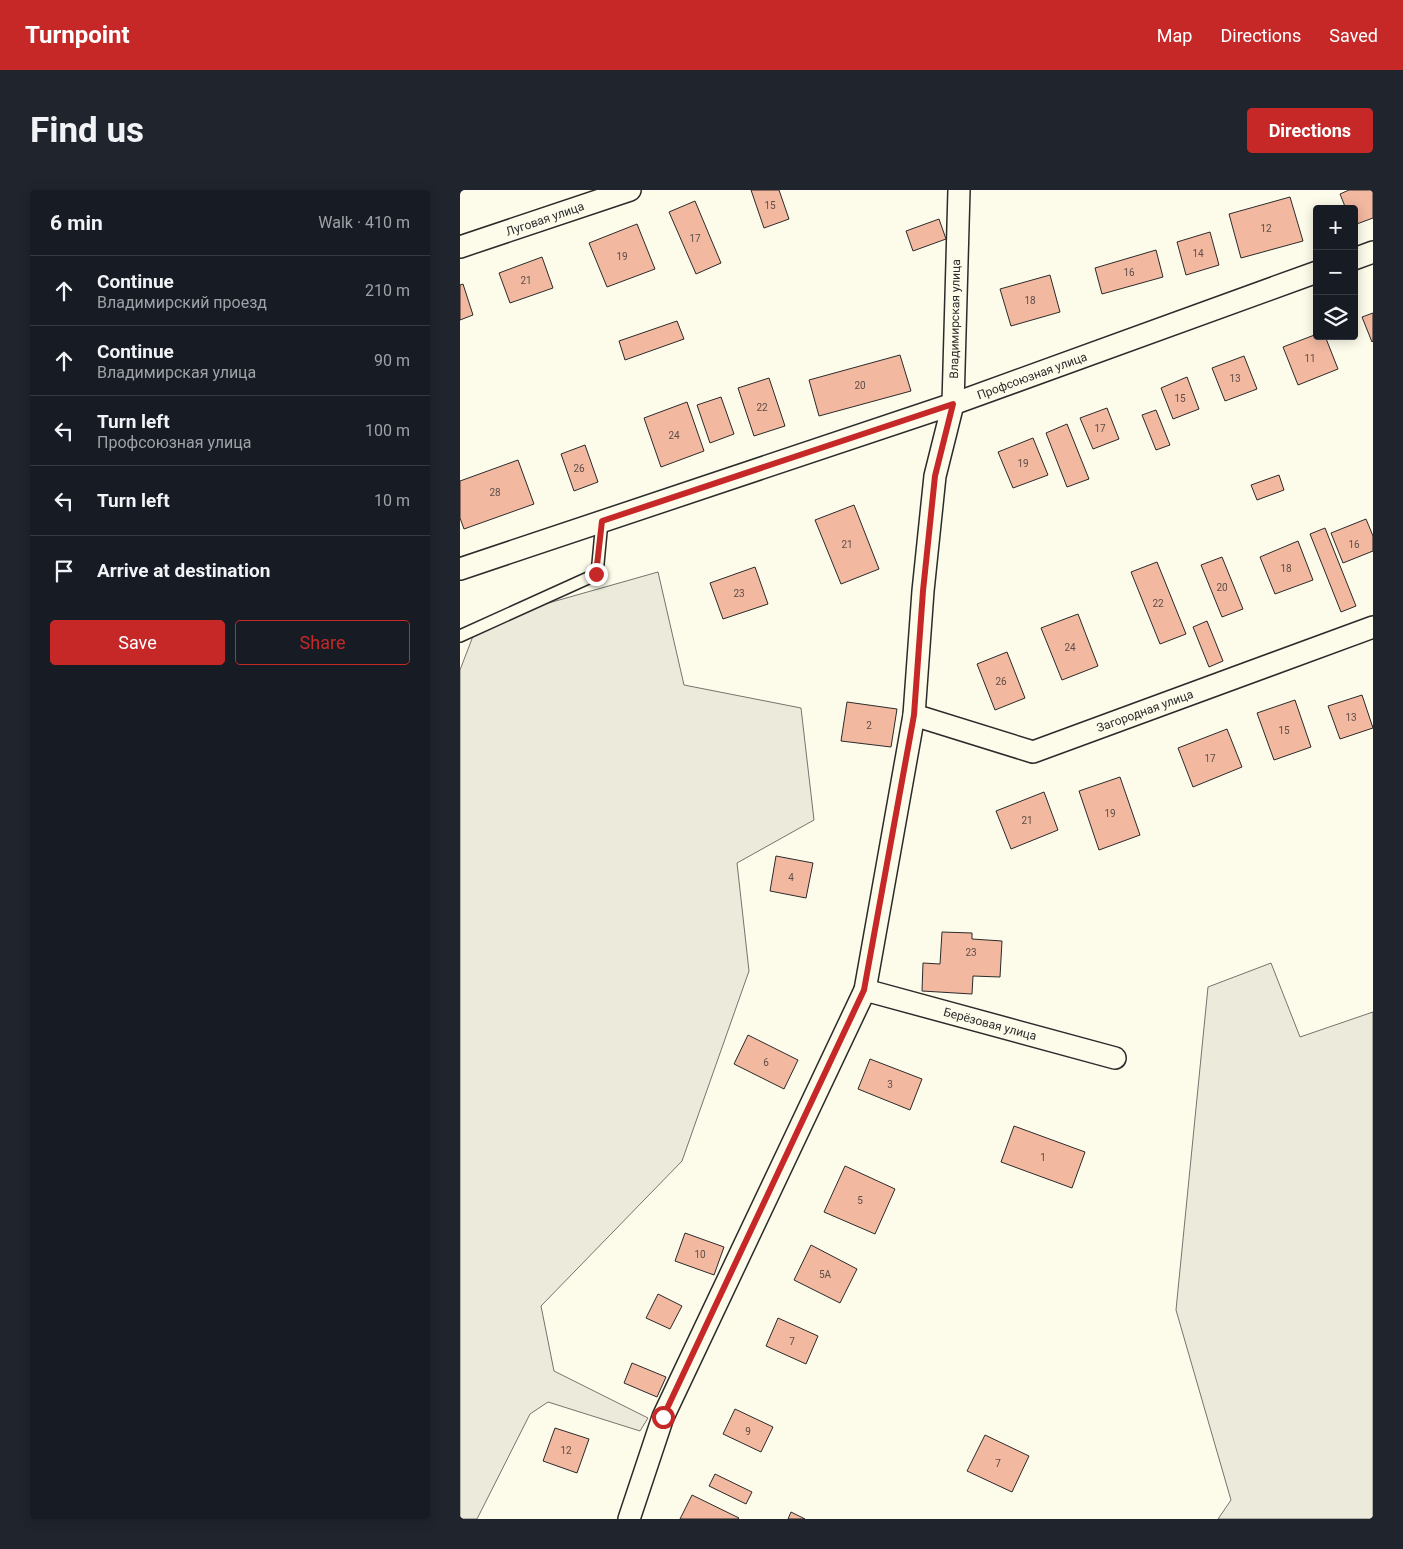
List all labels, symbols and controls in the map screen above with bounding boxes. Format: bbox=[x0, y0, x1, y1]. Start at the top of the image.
text: Turnpoint bbox=[25, 21, 130, 49]
text: Map bbox=[1157, 25, 1192, 46]
text: Directions bbox=[1220, 25, 1301, 46]
text: Saved bbox=[1329, 25, 1378, 46]
button: Directions bbox=[1247, 108, 1373, 153]
text: Find us bbox=[30, 110, 144, 151]
street label: Луговая улица bbox=[504, 199, 586, 239]
house number: 15 bbox=[764, 200, 776, 211]
map controls bbox=[1313, 205, 1358, 340]
button: + bbox=[1313, 205, 1358, 250]
text: 6 min bbox=[50, 211, 103, 235]
text: Walk · 410 m bbox=[318, 213, 410, 232]
house number: 12 bbox=[1260, 223, 1272, 234]
house number: 17 bbox=[689, 233, 701, 244]
house number: 14 bbox=[1192, 248, 1204, 259]
button: − bbox=[1313, 250, 1358, 295]
house number: 19 bbox=[616, 251, 628, 262]
street label: Владимирская улица bbox=[947, 259, 963, 379]
house number: 16 bbox=[1123, 267, 1135, 278]
text: Continue bbox=[97, 270, 174, 293]
house number: 21 bbox=[520, 275, 532, 286]
icon: ahead bbox=[50, 277, 78, 305]
text: 210 m bbox=[365, 281, 410, 300]
text: Владимирский проезд bbox=[97, 293, 267, 312]
house number: 18 bbox=[1024, 295, 1036, 306]
button: layers bbox=[1313, 295, 1358, 340]
text: Continue bbox=[97, 340, 174, 363]
icon: ahead bbox=[50, 347, 78, 375]
street label: Профсоюзная улица bbox=[975, 350, 1089, 402]
text: 90 m bbox=[374, 351, 410, 370]
house number: 11 bbox=[1304, 353, 1316, 364]
text: Владимирская улица bbox=[97, 363, 256, 382]
house number: 13 bbox=[1229, 373, 1241, 384]
house number: 20 bbox=[854, 380, 866, 391]
house number: 15 bbox=[1174, 393, 1186, 404]
house number: 22 bbox=[756, 402, 768, 413]
text: Turn left bbox=[97, 410, 170, 433]
icon: left bbox=[50, 417, 78, 445]
text: 100 m bbox=[365, 421, 410, 440]
house number: 17 bbox=[1094, 423, 1106, 434]
house number: 24 bbox=[668, 430, 680, 441]
text: Профсоюзная улица bbox=[97, 433, 251, 452]
house number: 19 bbox=[1017, 458, 1029, 469]
house number: 26 bbox=[573, 463, 585, 474]
icon: left bbox=[50, 487, 78, 515]
house number: 28 bbox=[489, 487, 501, 498]
text: Turn left bbox=[97, 489, 170, 512]
text: 10 m bbox=[374, 491, 410, 510]
house number: 21 bbox=[841, 539, 853, 550]
house number: 16 bbox=[1348, 539, 1360, 550]
icon: arrive bbox=[50, 557, 78, 585]
text: Arrive at destination bbox=[97, 559, 270, 582]
route end bbox=[585, 563, 608, 586]
house number: 18 bbox=[1280, 563, 1292, 574]
house number: 20 bbox=[1216, 582, 1228, 593]
house number: 23 bbox=[733, 588, 745, 599]
house number: 22 bbox=[1152, 598, 1164, 609]
button: Save bbox=[50, 620, 225, 665]
button: Share bbox=[235, 620, 410, 665]
house number: 24 bbox=[1064, 642, 1076, 653]
house number: 26 bbox=[995, 676, 1007, 687]
street label: Загородная улица bbox=[1095, 687, 1195, 735]
house number: 13 bbox=[1345, 712, 1357, 723]
house number: 2 bbox=[866, 720, 872, 731]
house number: 15 bbox=[1278, 725, 1290, 736]
house number: 17 bbox=[1204, 753, 1216, 764]
house number: 19 bbox=[1104, 808, 1116, 819]
house number: 21 bbox=[1021, 815, 1033, 826]
house number: 4 bbox=[788, 872, 794, 883]
house number: 23 bbox=[965, 947, 977, 958]
street label: Берёзовая улица bbox=[942, 1005, 1038, 1043]
house number: 6 bbox=[763, 1057, 769, 1068]
house number: 3 bbox=[887, 1079, 893, 1090]
house number: 1 bbox=[1040, 1152, 1046, 1163]
house number: 5 bbox=[857, 1195, 863, 1206]
house number: 10 bbox=[694, 1249, 706, 1260]
house number: 5А bbox=[819, 1269, 832, 1280]
house number: 7 bbox=[789, 1336, 795, 1347]
route start bbox=[652, 1406, 675, 1429]
house number: 9 bbox=[745, 1426, 751, 1437]
house number: 12 bbox=[560, 1445, 572, 1456]
house number: 7 bbox=[995, 1458, 1001, 1469]

